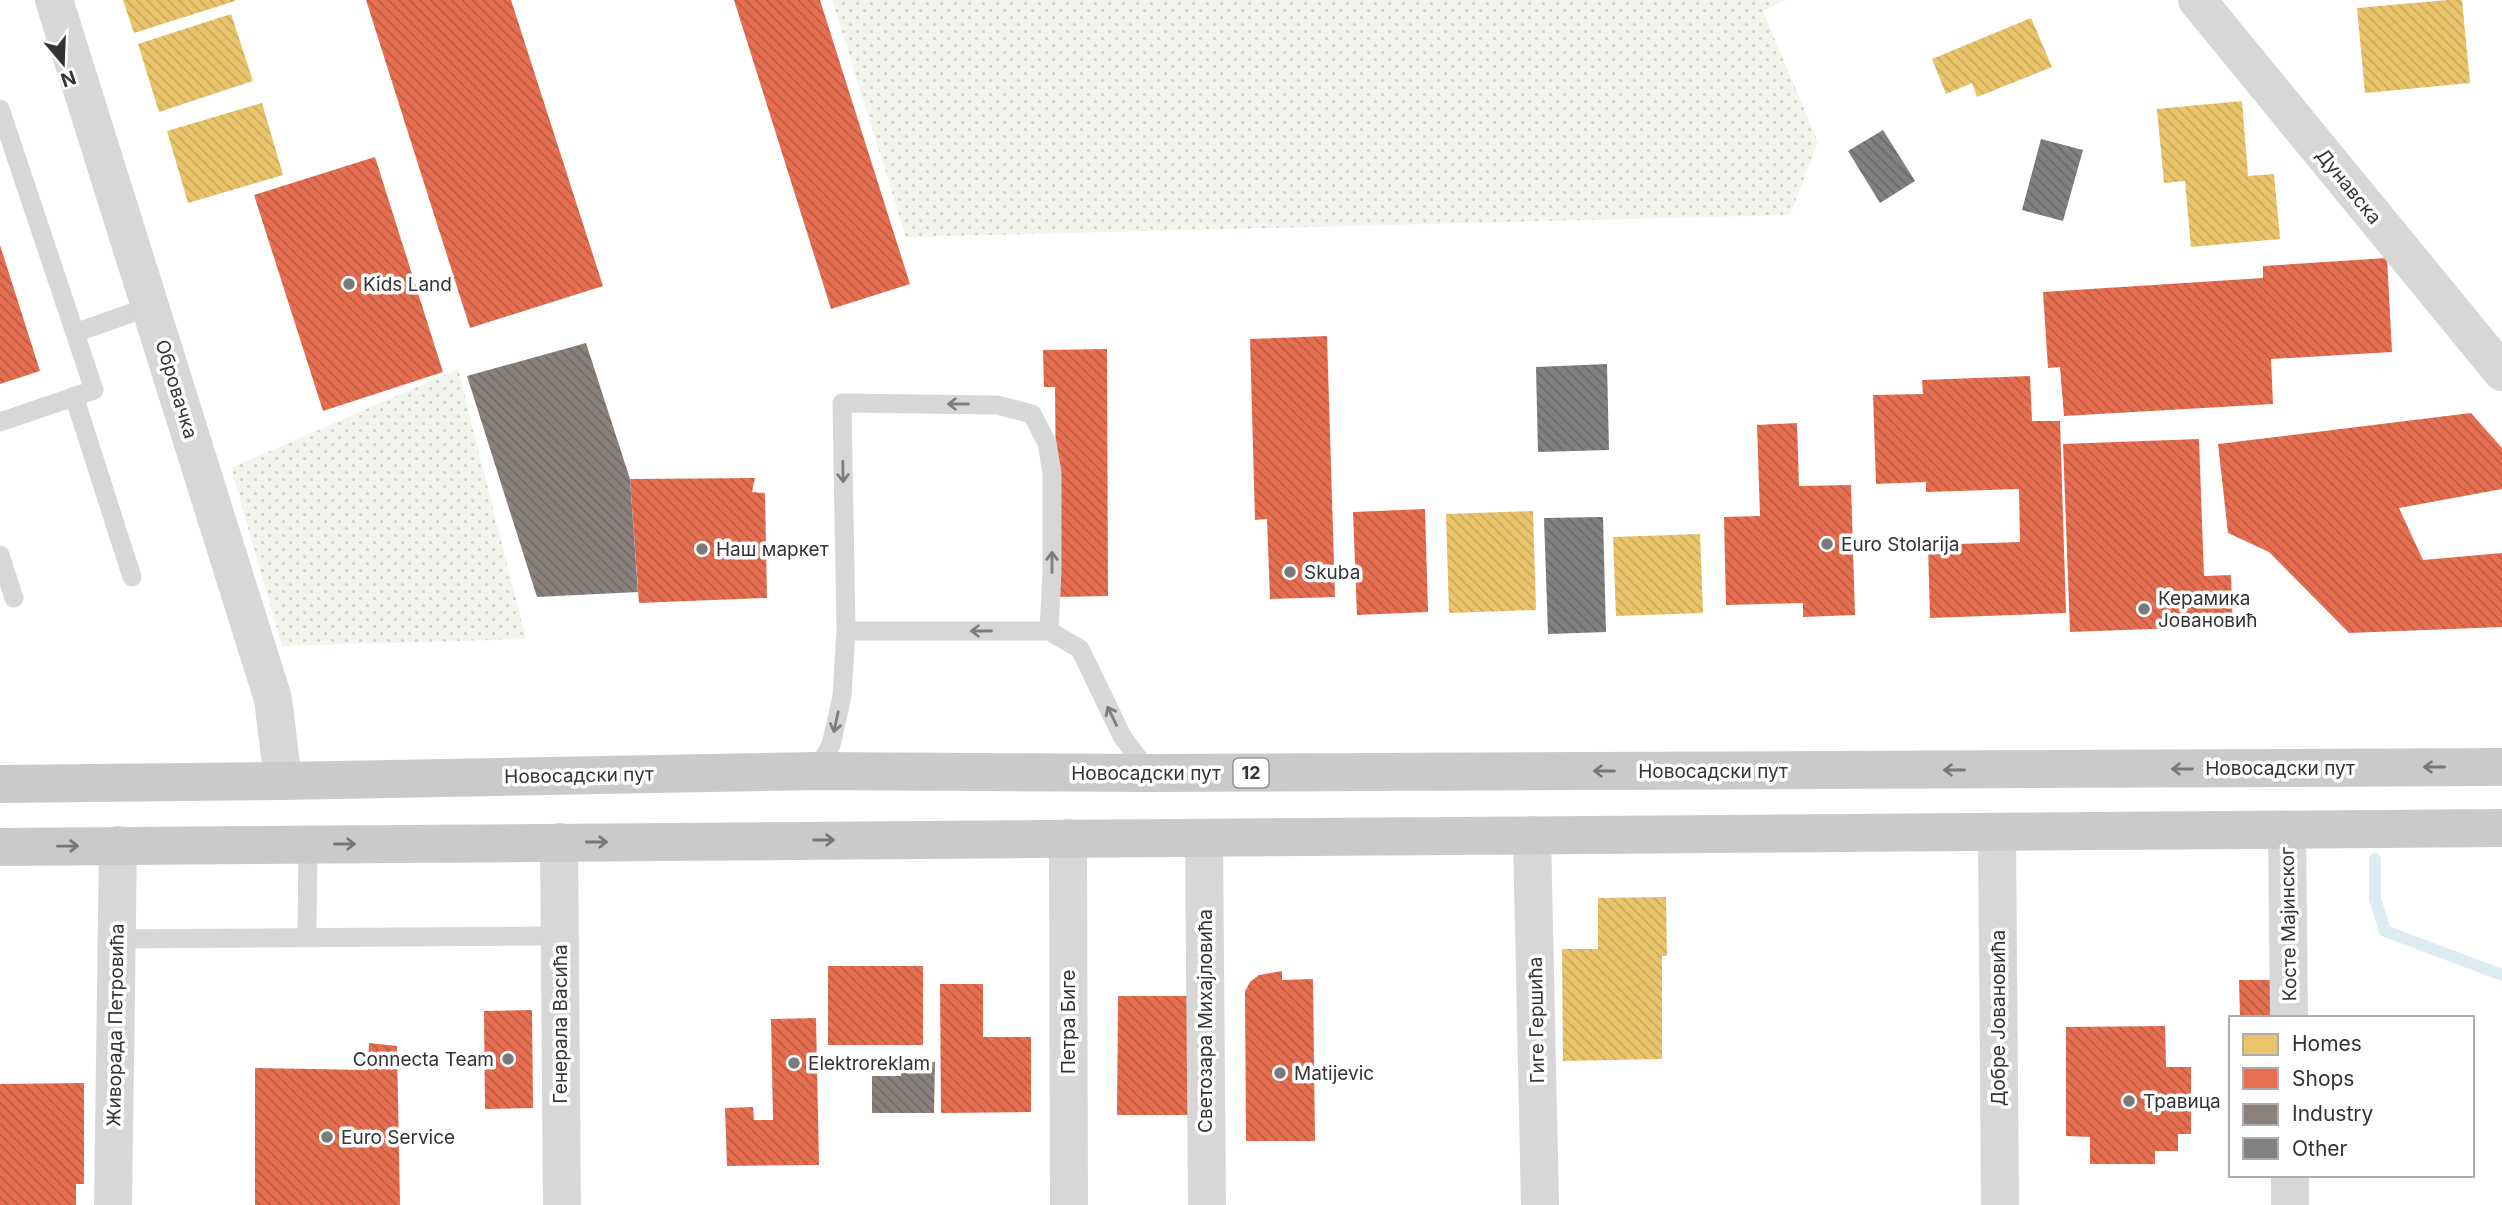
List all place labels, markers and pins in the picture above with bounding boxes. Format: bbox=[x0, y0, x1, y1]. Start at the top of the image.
place label: Kids Land bbox=[363, 273, 452, 296]
marker: Kids Land bbox=[341, 276, 357, 292]
place label: Euro Stolarija bbox=[1841, 533, 1959, 556]
marker: Euro Stolarija bbox=[1819, 536, 1835, 552]
place label: Наш маркет bbox=[716, 538, 829, 561]
marker: Наш маркет bbox=[694, 541, 710, 557]
place label: Skuba bbox=[1304, 561, 1360, 584]
marker: Skuba bbox=[1282, 564, 1298, 580]
place label: Керамика Јовановић bbox=[2158, 587, 2257, 632]
marker: Керамика Јовановић bbox=[2136, 601, 2152, 617]
place label: Connecta Team bbox=[353, 1048, 494, 1071]
marker: Connecta Team bbox=[500, 1051, 516, 1067]
place label: Elektroreklam bbox=[808, 1052, 930, 1075]
marker: Elektroreklam bbox=[786, 1055, 802, 1071]
place label: Matijevic bbox=[1294, 1062, 1374, 1085]
marker: Matijevic bbox=[1272, 1065, 1288, 1081]
place label: Травица bbox=[2143, 1090, 2221, 1113]
marker: Травица bbox=[2121, 1093, 2137, 1109]
place label: Euro Service bbox=[341, 1126, 455, 1149]
marker: Euro Service bbox=[319, 1129, 335, 1145]

